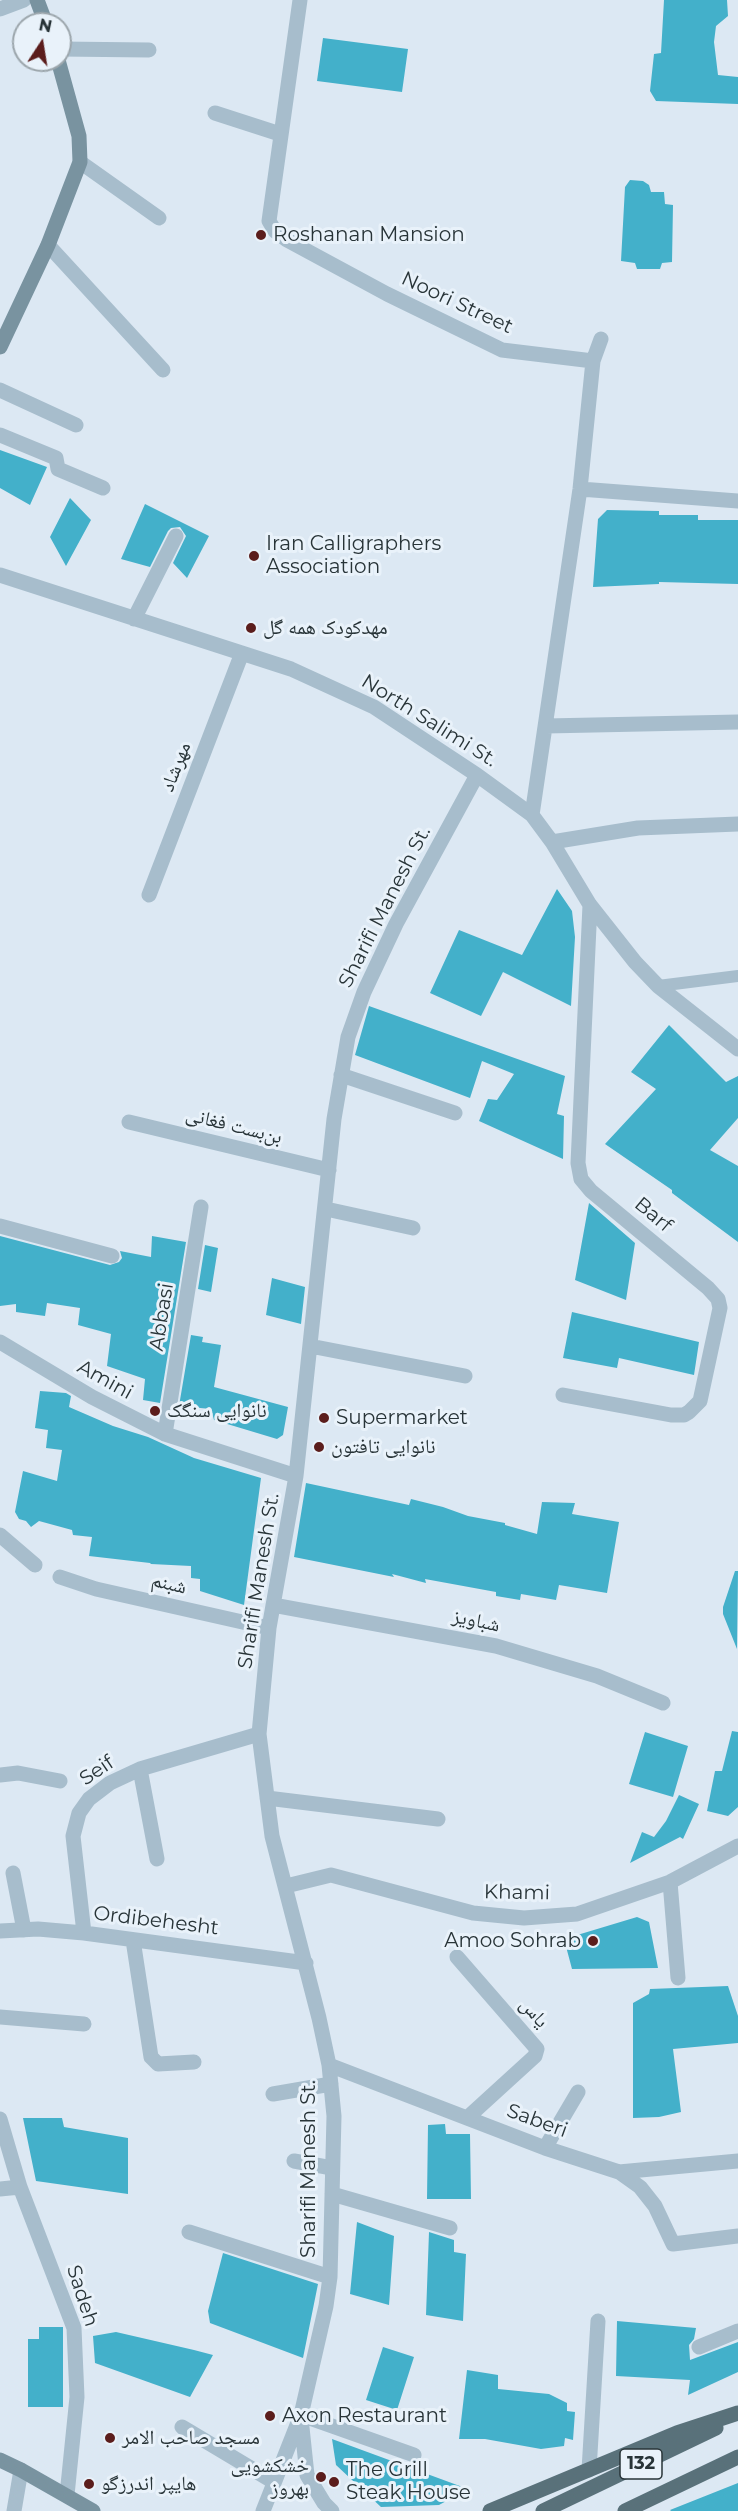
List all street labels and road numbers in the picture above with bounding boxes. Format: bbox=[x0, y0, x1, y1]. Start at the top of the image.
street label: Noori Street bbox=[397, 267, 517, 339]
street label: North Salimi St. bbox=[357, 670, 501, 772]
street label: مهرشاد bbox=[156, 739, 196, 795]
street label: Sharifi Manesh St. bbox=[334, 822, 436, 992]
street label: بن‌بست فغانی bbox=[183, 1102, 285, 1150]
street label: Barf bbox=[629, 1192, 677, 1238]
street label: Abbasi bbox=[145, 1281, 179, 1353]
street label: Amini bbox=[73, 1355, 137, 1405]
street label: Sharifi Manesh St. bbox=[233, 1491, 285, 1671]
street label: شبنم bbox=[149, 1568, 189, 1600]
street label: شباویز bbox=[450, 1604, 502, 1638]
street label: Seif bbox=[75, 1751, 119, 1791]
street label: Khami bbox=[484, 1880, 550, 1906]
street label: Ordibehesht bbox=[92, 1901, 220, 1941]
street label: یاس bbox=[514, 1993, 554, 2033]
street label: Sharifi Manesh St. bbox=[297, 2080, 321, 2258]
street label: Saberi bbox=[503, 2099, 571, 2143]
street label: Sadeh bbox=[61, 2262, 103, 2330]
road number: 132 bbox=[620, 2449, 662, 2479]

